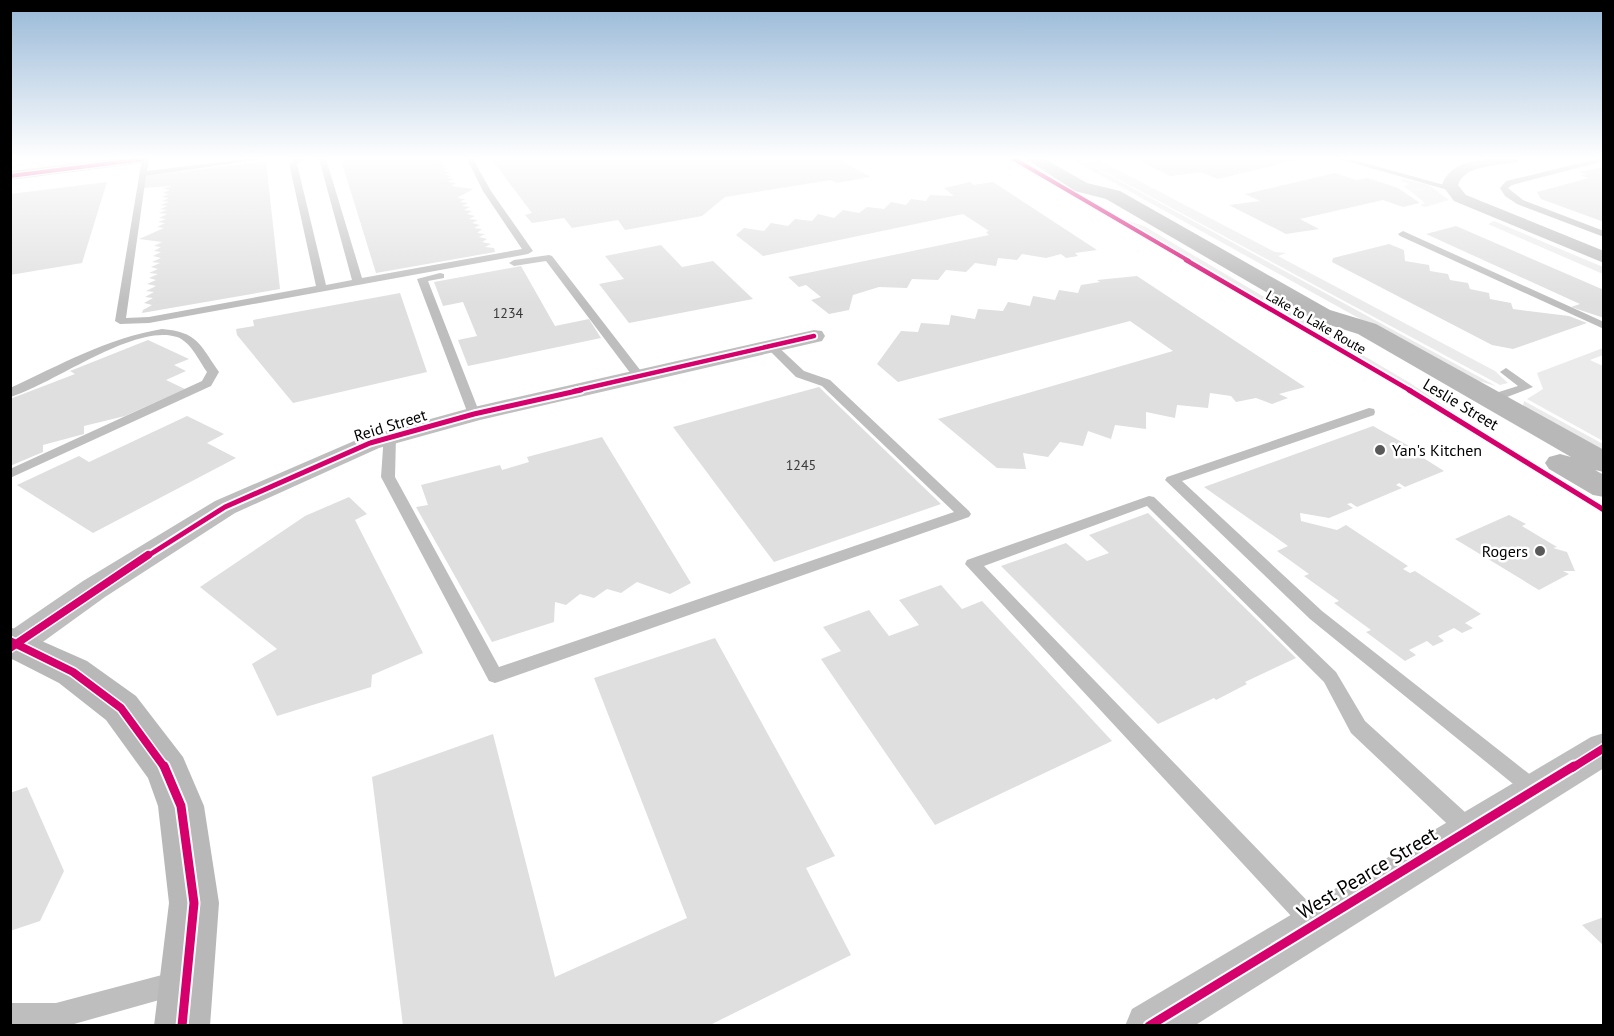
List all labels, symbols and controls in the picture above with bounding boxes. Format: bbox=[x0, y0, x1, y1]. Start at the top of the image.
street label: Lake to Lake Route bbox=[1263, 286, 1369, 358]
house number: 1234 bbox=[493, 304, 524, 322]
street label: Leslie Street bbox=[1420, 374, 1503, 435]
street label: Reid Street bbox=[351, 404, 429, 446]
place label: Yan's Kitchen bbox=[1392, 440, 1482, 460]
marker: Yan's Kitchen bbox=[1373, 443, 1387, 457]
house number: 1245 bbox=[786, 456, 816, 474]
place label: Rogers bbox=[1482, 541, 1528, 561]
marker: Rogers bbox=[1533, 544, 1547, 558]
street label: West Pearce Street bbox=[1292, 821, 1442, 925]

